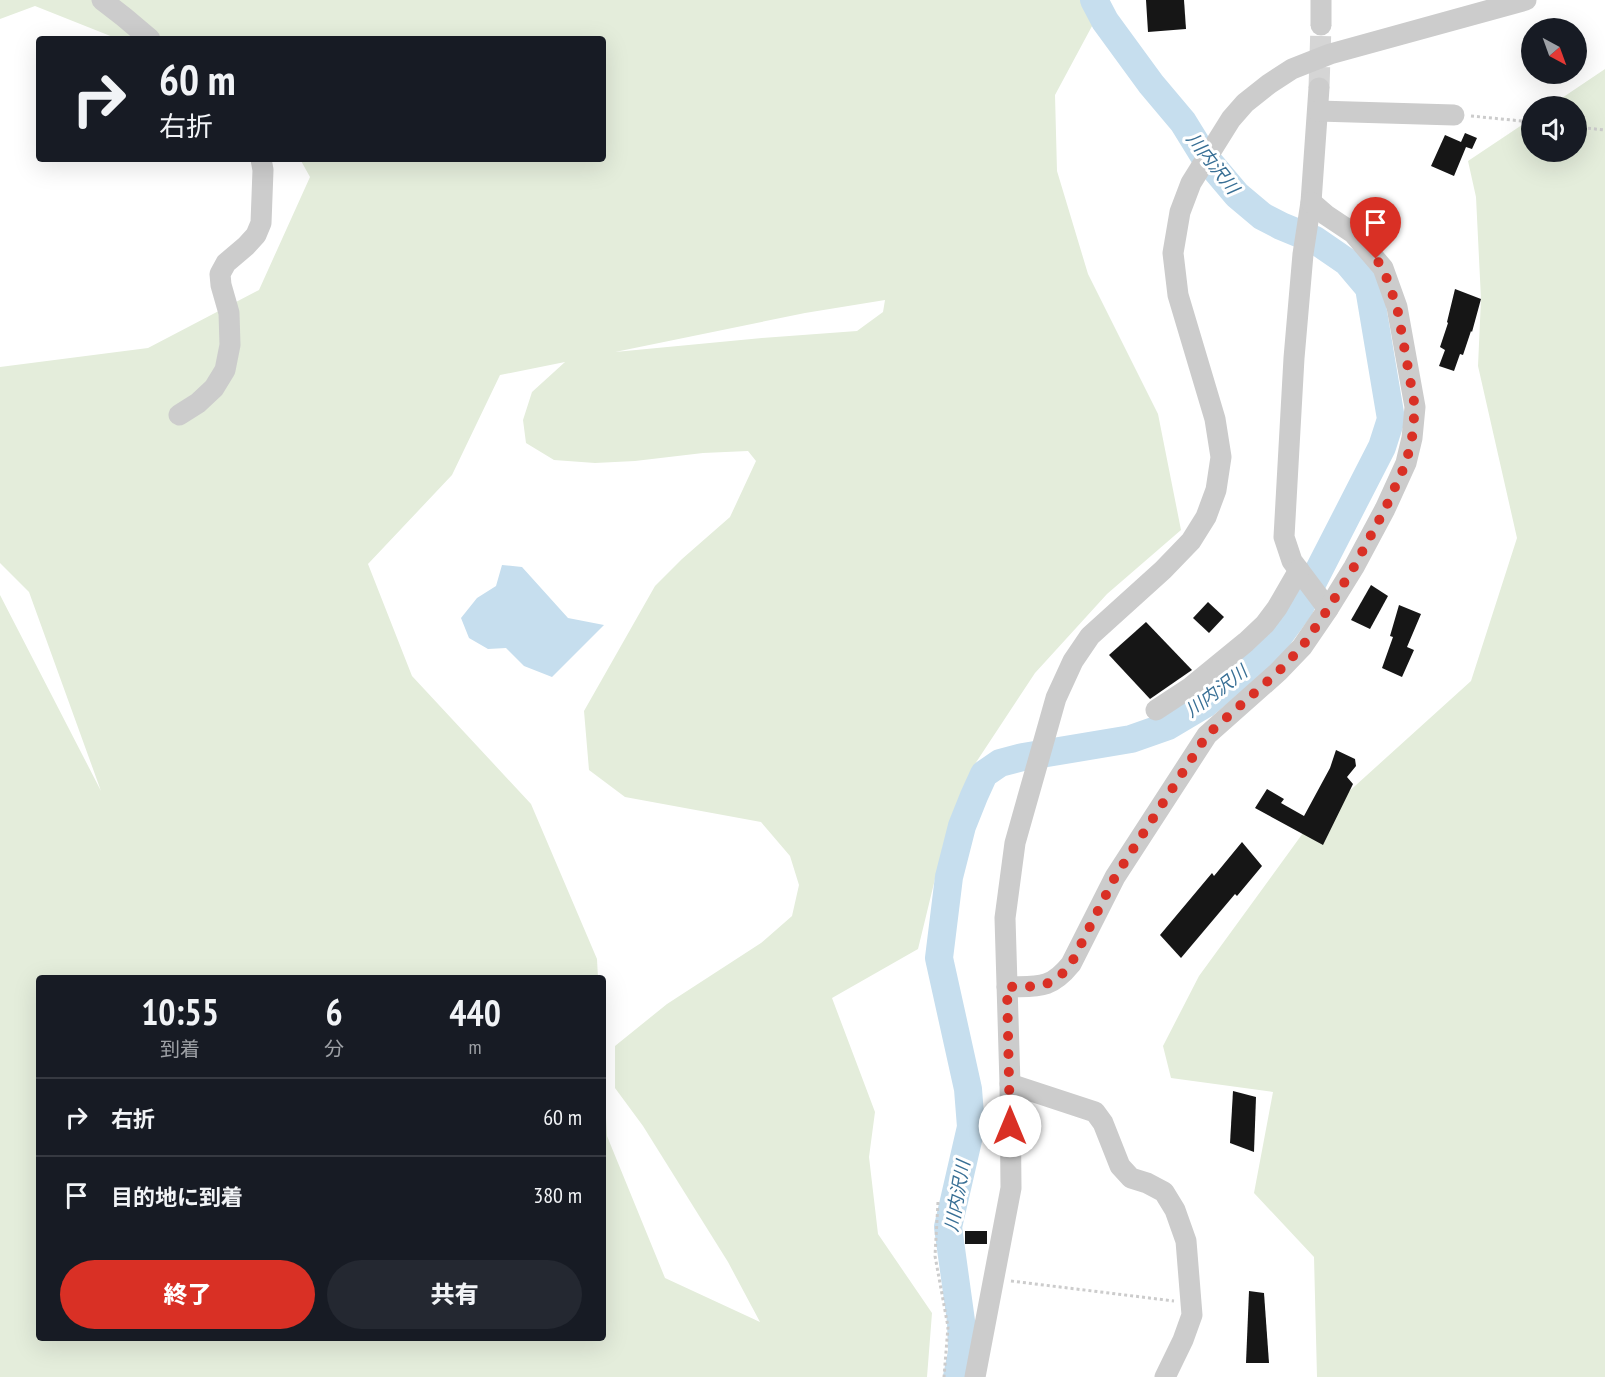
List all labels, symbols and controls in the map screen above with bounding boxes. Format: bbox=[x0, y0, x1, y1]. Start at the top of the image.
north arrow bbox=[1521, 18, 1587, 84]
map controls bbox=[1521, 18, 1587, 162]
text: 60 m bbox=[159, 52, 236, 107]
icon: right bbox=[60, 60, 138, 138]
button: sound bbox=[1521, 96, 1587, 162]
text: 右折 bbox=[159, 109, 213, 143]
water label: 川内沢川 bbox=[1182, 128, 1245, 200]
pin bbox=[1350, 197, 1401, 259]
icon: arrive bbox=[1359, 206, 1392, 239]
water label: 川内沢川 bbox=[1180, 659, 1253, 722]
text: 10:55 bbox=[141, 988, 219, 1035]
text: 6 bbox=[326, 988, 343, 1035]
text: 440 bbox=[449, 989, 501, 1036]
text: m bbox=[469, 1034, 482, 1060]
text: 到着 bbox=[160, 1036, 200, 1062]
text: 分 bbox=[324, 1036, 344, 1062]
position arrow bbox=[978, 1094, 1042, 1158]
icon: right bbox=[60, 1101, 93, 1134]
text: 60 m bbox=[543, 1103, 582, 1131]
text: 右折 bbox=[111, 1105, 155, 1133]
water label: 川内沢川 bbox=[939, 1157, 975, 1233]
icon: arrive bbox=[60, 1179, 93, 1212]
text: 380 m bbox=[533, 1181, 582, 1209]
text: 目的地に到着 bbox=[111, 1183, 243, 1211]
button: 終了 bbox=[60, 1260, 315, 1329]
button: 共有 bbox=[327, 1260, 582, 1329]

